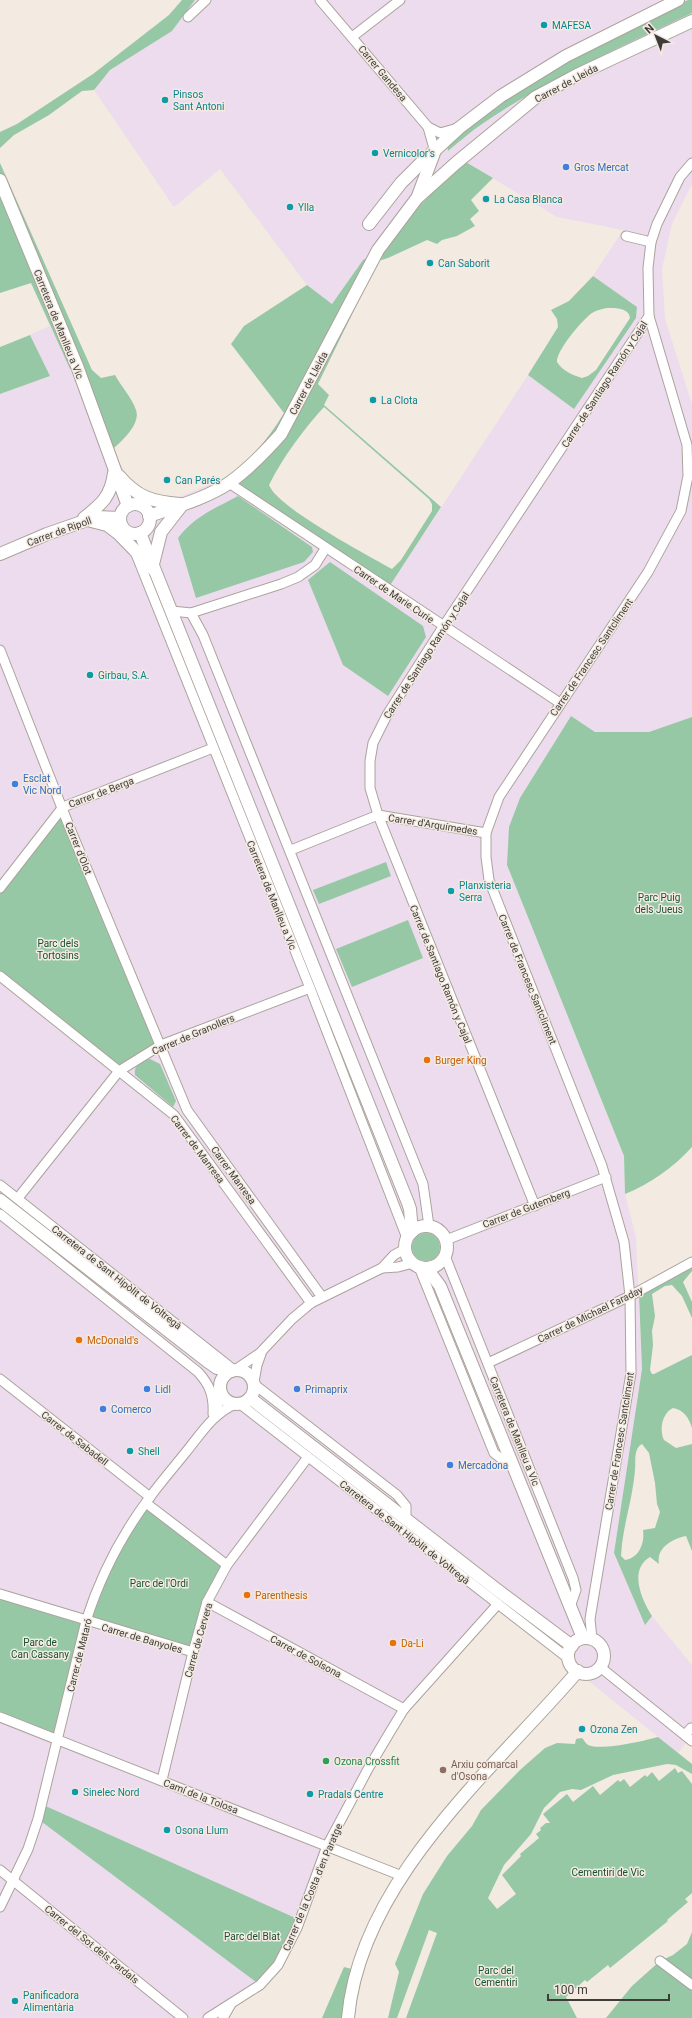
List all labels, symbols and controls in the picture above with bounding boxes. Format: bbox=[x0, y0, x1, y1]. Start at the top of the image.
north arrow bbox=[636, 16, 676, 56]
marker: MAFESA bbox=[539, 20, 549, 30]
place label: MAFESA bbox=[552, 20, 591, 31]
text: N bbox=[642, 21, 657, 36]
street label: Carrer Gandesa bbox=[356, 43, 409, 103]
street label: Carrer de Lleida bbox=[533, 62, 600, 105]
place label: Pinsos Sant Antoni bbox=[173, 89, 225, 112]
marker: Pinsos Sant Antoni bbox=[160, 95, 170, 105]
marker: Vernicolor's bbox=[370, 148, 380, 158]
place label: Vernicolor's bbox=[383, 148, 435, 159]
marker: Gros Mercat bbox=[561, 162, 571, 172]
place label: Gros Mercat bbox=[574, 162, 629, 173]
marker: La Casa Blanca bbox=[481, 194, 491, 204]
place label: La Casa Blanca bbox=[494, 194, 563, 205]
marker: Ylla bbox=[285, 202, 295, 212]
place label: Ylla bbox=[298, 202, 314, 213]
marker: Can Saborit bbox=[425, 258, 435, 268]
place label: Can Saborit bbox=[438, 258, 490, 269]
street label: Carretera de Manlleu a Vic bbox=[32, 268, 86, 380]
street label: Carrer de Santiago Ramón y Cajal bbox=[559, 319, 649, 450]
street label: Carrer de Lleida bbox=[287, 350, 330, 417]
marker: La Clota bbox=[368, 395, 378, 405]
place label: La Clota bbox=[381, 395, 418, 406]
marker: Can Parés bbox=[162, 475, 172, 485]
place label: Can Parés bbox=[175, 475, 220, 486]
street label: Carrer de Ripoll bbox=[25, 515, 93, 548]
street label: Carrer de Marie Curie bbox=[352, 564, 436, 625]
street label: Carrer de Santiago Ramón y Cajal bbox=[381, 590, 471, 721]
street label: Carrer de Francesc Santcliment bbox=[548, 596, 635, 718]
marker: Girbau, S.A. bbox=[85, 670, 95, 680]
place label: Girbau, S.A. bbox=[98, 670, 149, 681]
place label: Esclat Vic Nord bbox=[23, 773, 61, 796]
street label: Carrer de Berga bbox=[67, 775, 135, 810]
marker: Esclat Vic Nord bbox=[10, 779, 20, 789]
street label: Carrer d'Arquímedes bbox=[387, 812, 478, 837]
street label: Carrer d'Olot bbox=[63, 820, 94, 876]
street label: Carretera de Manlleu a Vic bbox=[245, 839, 299, 951]
place label: Planxisteria Serra bbox=[459, 880, 511, 903]
marker: Planxisteria Serra bbox=[446, 886, 456, 896]
park label: Parc Puig dels Jueus bbox=[635, 892, 683, 915]
street label: Carrer de Santiago Ramón y Cajal bbox=[408, 903, 473, 1045]
street label: Carrer de Francesc Santcliment bbox=[496, 913, 559, 1046]
park label: Parc dels Tortosins bbox=[37, 938, 79, 961]
street label: Carrer de Granollers bbox=[150, 1012, 236, 1057]
marker: Burger King bbox=[422, 1055, 432, 1065]
place label: Burger King bbox=[435, 1055, 487, 1066]
street label: Carrer de Manresa bbox=[168, 1113, 227, 1185]
street label: Carrer Manresa bbox=[209, 1144, 258, 1206]
street label: Carrer de Gutemberg bbox=[481, 1187, 571, 1230]
street label: Carretera de Sant Hipòlit de Voltregà bbox=[50, 1223, 184, 1332]
street label: Carrer de Michael Faraday bbox=[536, 1284, 645, 1345]
marker: McDonald's bbox=[74, 1335, 84, 1345]
place label: McDonald's bbox=[87, 1335, 139, 1346]
street label: Carrer de Francesc Santcliment bbox=[603, 1371, 636, 1511]
street label: Carretera de Manlleu a Vic bbox=[488, 1375, 542, 1487]
marker: Lidl bbox=[142, 1384, 152, 1394]
place label: Lidl bbox=[155, 1384, 171, 1395]
marker: Primaprix bbox=[292, 1384, 302, 1394]
place label: Primaprix bbox=[305, 1384, 348, 1395]
marker: Comerco bbox=[98, 1404, 108, 1414]
place label: Comerco bbox=[111, 1404, 152, 1415]
street label: Carrer de Sabadell bbox=[39, 1409, 110, 1468]
marker: Shell bbox=[125, 1446, 135, 1456]
place label: Shell bbox=[138, 1446, 160, 1457]
marker: Mercadona bbox=[445, 1460, 455, 1470]
place label: Mercadona bbox=[458, 1460, 508, 1471]
street label: Carretera de Sant Hipòlit de Voltregà bbox=[338, 1478, 472, 1587]
park label: Parc de l'Ordi bbox=[130, 1578, 188, 1589]
marker: Parenthesis bbox=[242, 1590, 252, 1600]
place label: Parenthesis bbox=[255, 1590, 308, 1601]
street label: Carrer de Cervera bbox=[183, 1602, 214, 1679]
street label: Carrer de Mataró bbox=[65, 1617, 94, 1693]
street label: Carrer de Banyoles bbox=[100, 1622, 184, 1655]
street label: Carrer de Solsona bbox=[268, 1633, 343, 1680]
park label: Parc de Can Cassany bbox=[11, 1637, 69, 1660]
marker: Da-Li bbox=[388, 1638, 398, 1648]
place label: Da-Li bbox=[401, 1638, 424, 1649]
marker: Ozona Zen bbox=[577, 1724, 587, 1734]
place label: Ozona Zen bbox=[590, 1724, 638, 1735]
marker: Ozona Crossfit bbox=[321, 1756, 331, 1766]
place label: Ozona Crossfit bbox=[334, 1756, 400, 1767]
place label: Arxiu comarcal d'Osona bbox=[451, 1759, 518, 1782]
marker: Arxiu comarcal d'Osona bbox=[438, 1765, 448, 1775]
street label: Camí de la Tolosa bbox=[162, 1777, 240, 1816]
marker: Sinelec Nord bbox=[70, 1787, 80, 1797]
place label: Sinelec Nord bbox=[83, 1787, 139, 1798]
marker: Pradals Centre bbox=[305, 1789, 315, 1799]
place label: Pradals Centre bbox=[318, 1789, 383, 1800]
street label: Carrer de la Costa d'en Paratge bbox=[281, 1822, 344, 1952]
marker: Osona Llum bbox=[162, 1825, 172, 1835]
place label: Osona Llum bbox=[175, 1825, 229, 1836]
park label: Cementiri de Vic bbox=[572, 1867, 644, 1878]
street label: Carrer del Sot dels Pardals bbox=[42, 1903, 141, 1986]
park label: Parc del Blat bbox=[224, 1931, 280, 1942]
park label: Parc del Cementiri bbox=[475, 1965, 517, 1988]
scale bar bbox=[548, 1976, 669, 2002]
text: 100 m bbox=[554, 1983, 588, 1997]
place label: Panificadora Alimentària bbox=[23, 1990, 79, 2013]
marker: Panificadora Alimentària bbox=[10, 1996, 20, 2006]

